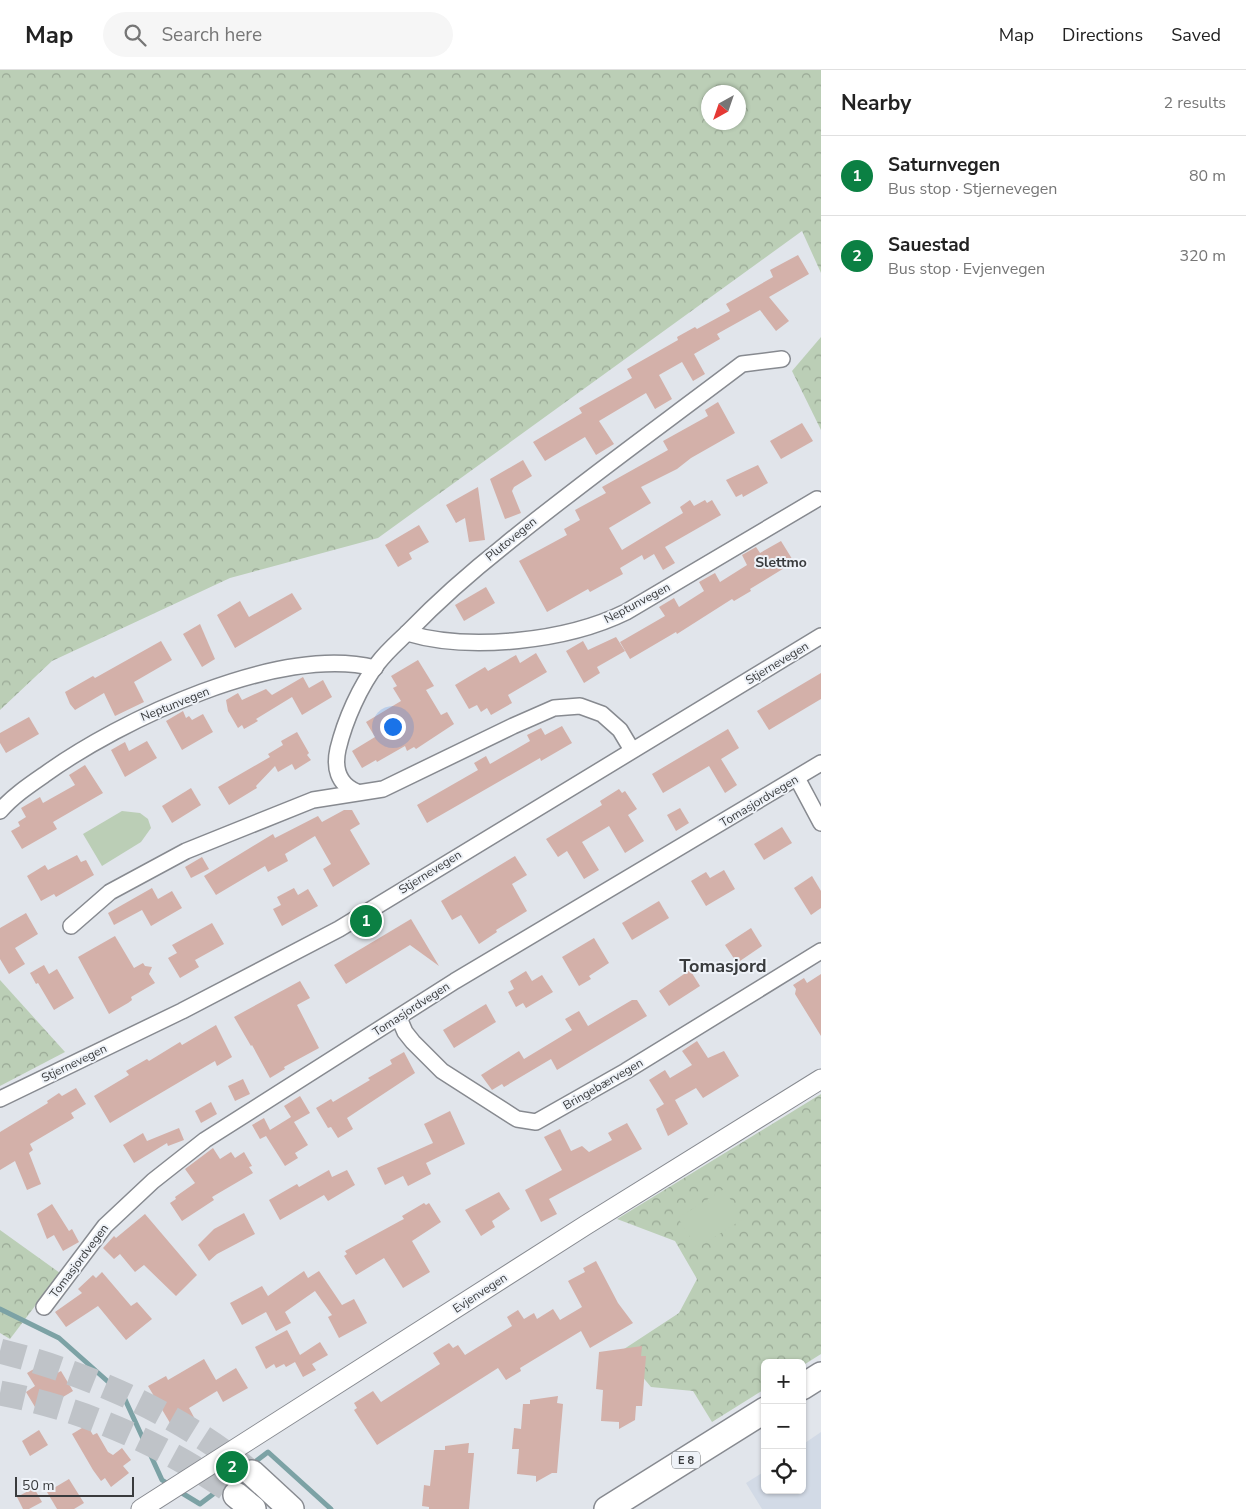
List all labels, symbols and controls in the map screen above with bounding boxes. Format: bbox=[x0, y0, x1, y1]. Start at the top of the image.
search box bbox=[103, 12, 453, 57]
text: Map bbox=[25, 19, 73, 51]
icon: search bbox=[121, 21, 149, 49]
text: Search here bbox=[161, 22, 262, 48]
text: Map bbox=[999, 23, 1034, 47]
text: Directions bbox=[1062, 23, 1143, 47]
text: Saved bbox=[1171, 23, 1221, 47]
north arrow bbox=[701, 85, 746, 130]
text: Nearby bbox=[841, 89, 911, 117]
text: 2 results bbox=[1164, 92, 1226, 114]
text: Saturnvegen bbox=[888, 152, 1000, 178]
text: 1 bbox=[852, 165, 862, 187]
text: 80 m bbox=[1189, 165, 1226, 187]
text: Bus stop · Stjernevegen bbox=[888, 178, 1057, 200]
text: Sauestad bbox=[888, 232, 970, 258]
text: 2 bbox=[852, 245, 862, 267]
text: 320 m bbox=[1179, 245, 1226, 267]
text: Bus stop · Evjenvegen bbox=[888, 258, 1045, 280]
street label: Plutovegen bbox=[482, 513, 540, 565]
district label: Slettmo bbox=[755, 553, 807, 572]
street label: Neptunvegen bbox=[601, 579, 673, 627]
street label: Stjernevegen bbox=[742, 638, 812, 688]
street label: Neptunvegen bbox=[138, 683, 212, 725]
your location bbox=[380, 714, 406, 740]
street label: Tomasjordvegen bbox=[717, 771, 801, 831]
street label: Stjernevegen bbox=[396, 846, 464, 898]
pin: 1 bbox=[350, 902, 382, 940]
district label: Tomasjord bbox=[679, 954, 767, 978]
street label: Tomasjordvegen bbox=[369, 978, 453, 1040]
street label: Stjernevegen bbox=[39, 1040, 109, 1086]
street label: Bringebærvegen bbox=[560, 1055, 646, 1113]
street label: Tomasjordvegen bbox=[46, 1221, 112, 1301]
street label: Evjenvegen bbox=[450, 1269, 510, 1317]
map controls bbox=[761, 1359, 806, 1494]
button: + bbox=[761, 1359, 806, 1404]
button: − bbox=[761, 1404, 806, 1449]
pin: 2 bbox=[216, 1448, 248, 1486]
button: locate bbox=[761, 1449, 806, 1494]
road number: E 8 bbox=[672, 1452, 700, 1468]
scale bar bbox=[15, 1474, 134, 1497]
text: 50 m bbox=[22, 1476, 54, 1495]

